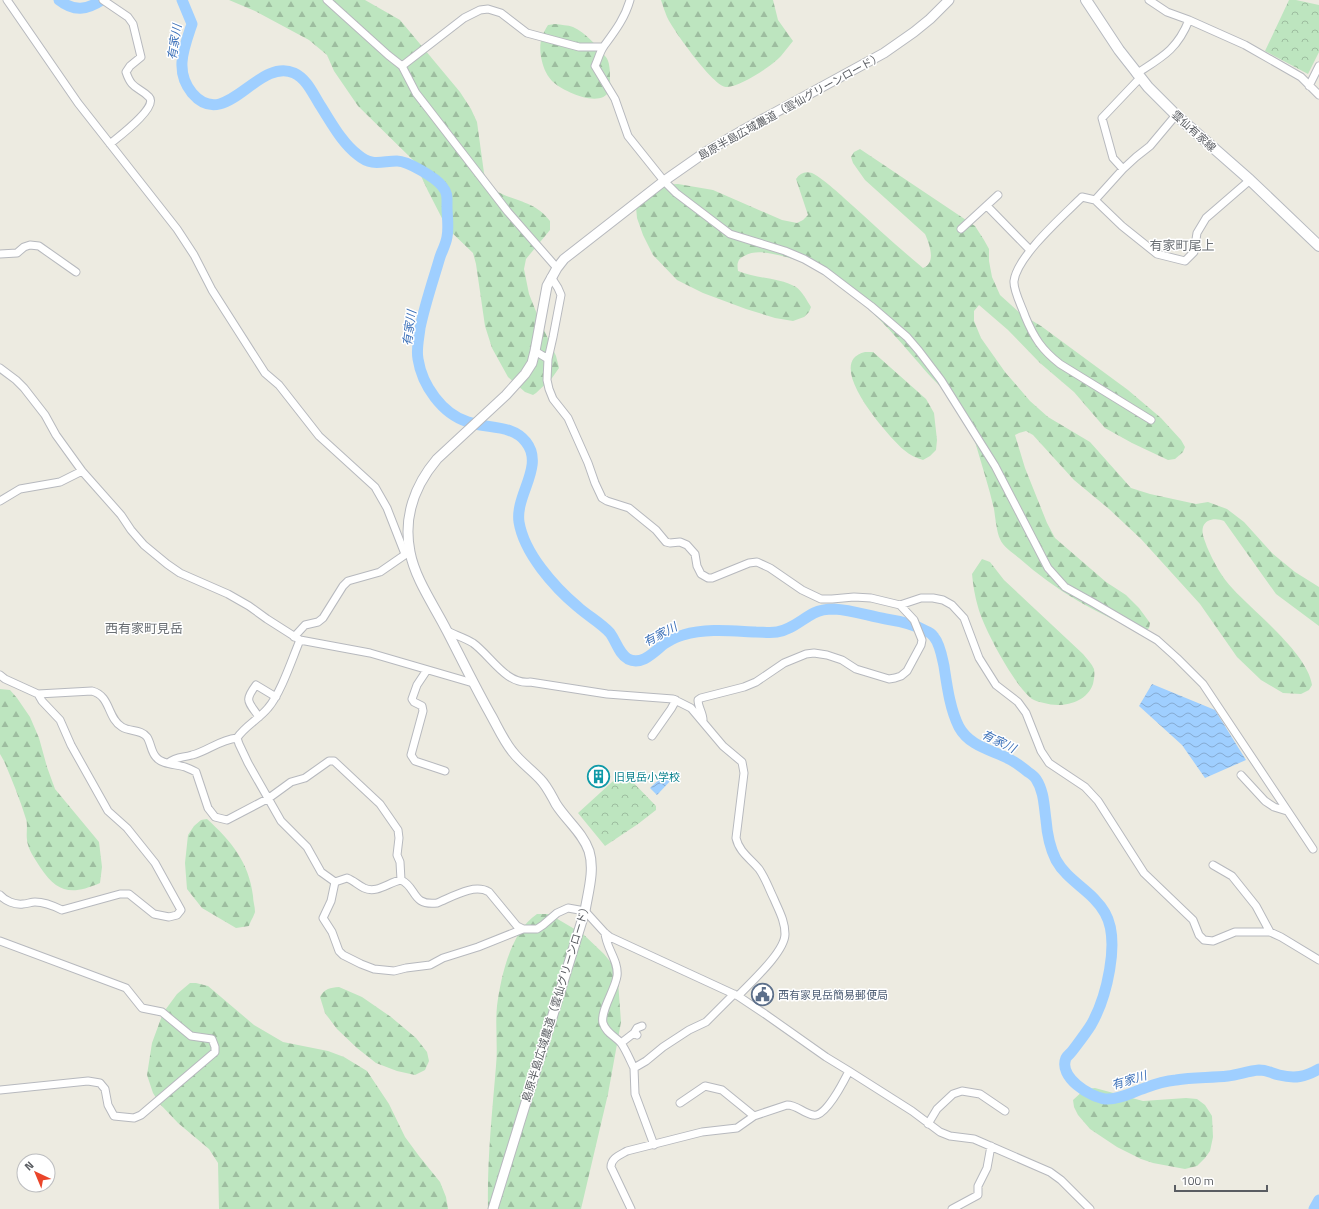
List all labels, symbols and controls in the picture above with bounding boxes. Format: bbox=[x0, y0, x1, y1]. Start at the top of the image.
water label: 有家川 bbox=[162, 21, 187, 61]
street label: 島原半島広域農道（雲仙グリーンロード） bbox=[695, 48, 885, 164]
street label: 雲仙有家線 bbox=[1168, 107, 1220, 155]
district label: 有家町尾上 bbox=[1149, 235, 1215, 255]
water label: 有家川 bbox=[397, 307, 421, 347]
water label: 有家川 bbox=[640, 616, 682, 651]
district label: 西有家町見岳 bbox=[105, 618, 183, 638]
water label: 有家川 bbox=[979, 725, 1021, 758]
building icon: 旧見岳小学校 bbox=[586, 764, 612, 790]
place label: 旧見岳小学校 bbox=[614, 769, 680, 785]
street label: 島原半島広域農道（雲仙グリーンロード） bbox=[518, 900, 594, 1104]
public building icon: 西有家見岳簡易郵便局 bbox=[750, 982, 776, 1008]
place label: 西有家見岳簡易郵便局 bbox=[778, 987, 888, 1003]
water label: 有家川 bbox=[1109, 1065, 1151, 1094]
north arrow bbox=[16, 1153, 56, 1193]
text: N bbox=[21, 1157, 37, 1174]
scale bar bbox=[1175, 1167, 1267, 1193]
text: 100 m bbox=[1181, 1171, 1214, 1190]

